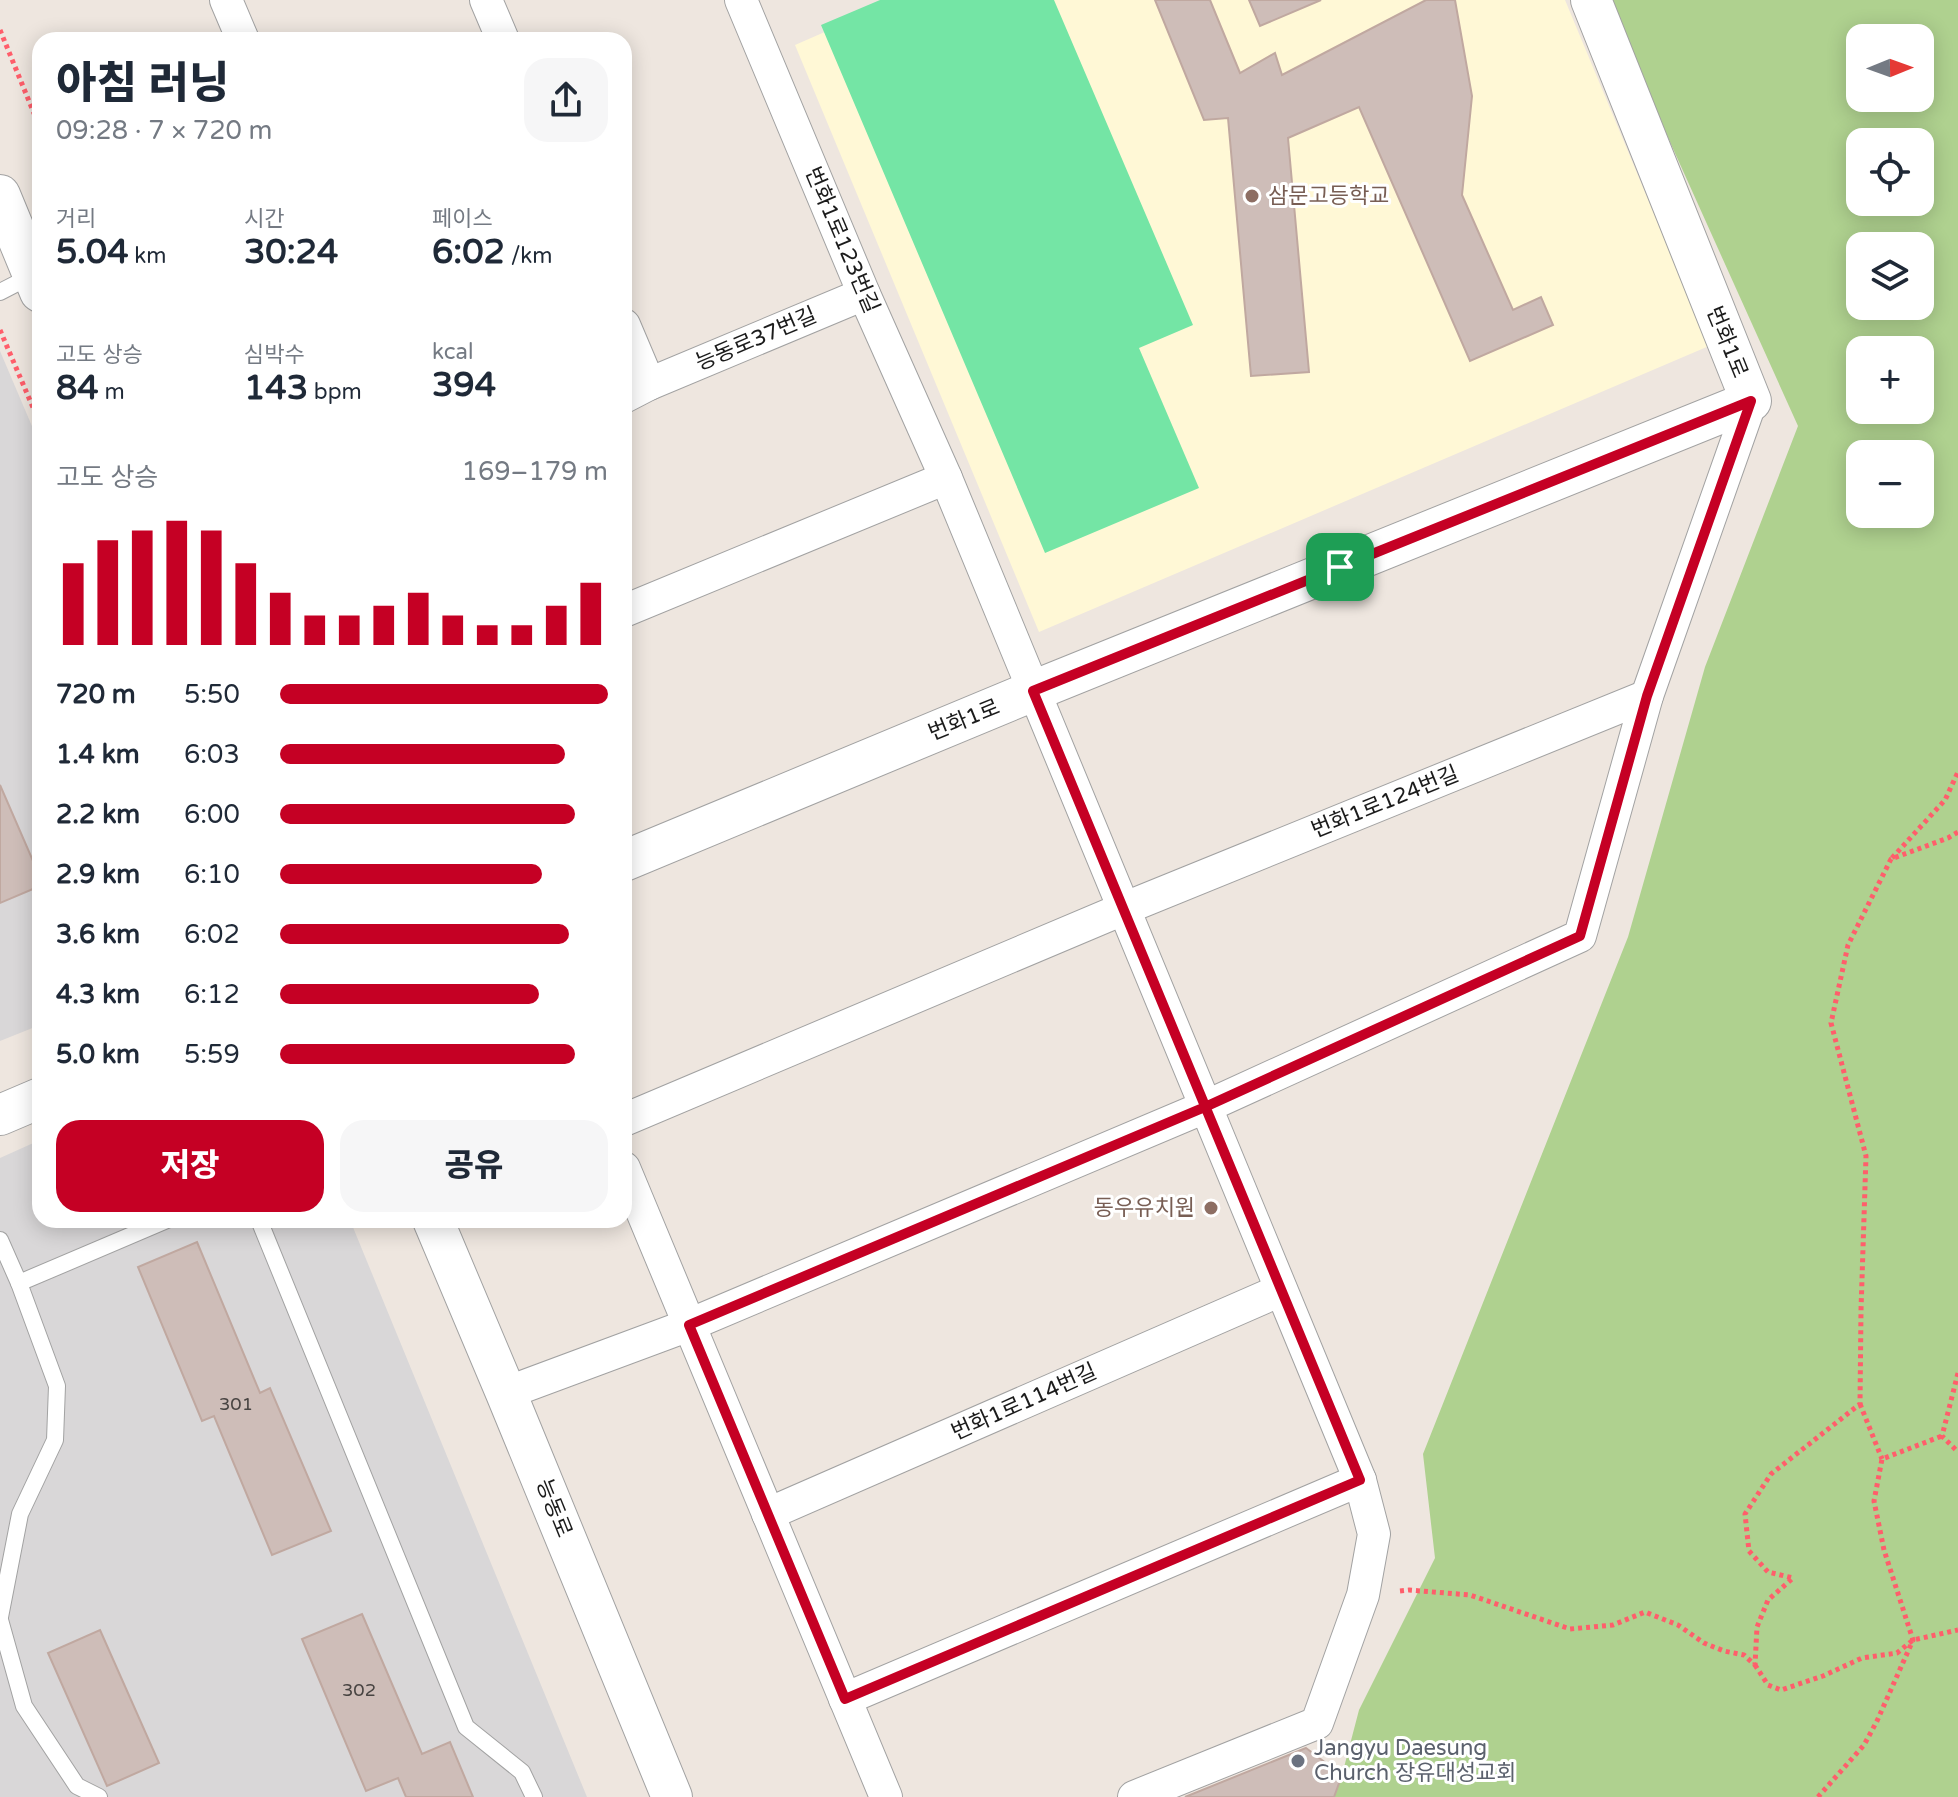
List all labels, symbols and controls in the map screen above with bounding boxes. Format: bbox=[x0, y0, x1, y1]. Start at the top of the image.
north arrow bbox=[1846, 24, 1934, 112]
map controls bbox=[1846, 24, 1934, 528]
text: 아침 러닝 bbox=[56, 58, 229, 111]
button: share bbox=[524, 58, 608, 142]
text: 09:28 · 7 × 720 m bbox=[56, 115, 272, 146]
button: locate bbox=[1846, 128, 1934, 216]
street label: 번화1로123번길 bbox=[799, 163, 885, 317]
place label: 삼문고등학교 bbox=[1268, 183, 1389, 209]
marker: 삼문고등학교 bbox=[1243, 187, 1261, 205]
text: 거리 bbox=[56, 206, 96, 232]
text: 시간 bbox=[244, 206, 284, 232]
text: 페이스 bbox=[432, 206, 493, 232]
text: 5.04 bbox=[56, 232, 129, 273]
text: 30:24 bbox=[244, 232, 338, 273]
text: 6:02 bbox=[432, 232, 505, 273]
button: layers bbox=[1846, 232, 1934, 320]
text: km bbox=[129, 243, 166, 269]
text: /km bbox=[505, 243, 553, 269]
street label: 능동로37번길 bbox=[692, 302, 820, 376]
street label: 번화1로 bbox=[1701, 303, 1753, 381]
button: + bbox=[1846, 336, 1934, 424]
text: kcal bbox=[432, 339, 473, 365]
text: 고도 상승 bbox=[56, 342, 143, 368]
text: 심박수 bbox=[244, 342, 305, 368]
text: 394 bbox=[432, 365, 496, 406]
text: 84 bbox=[56, 368, 99, 409]
text: 143 bbox=[244, 368, 308, 409]
text: m bbox=[99, 379, 125, 405]
text: bpm bbox=[308, 379, 362, 405]
button: − bbox=[1846, 440, 1934, 528]
text: 169–179 m bbox=[462, 456, 608, 487]
text: 고도 상승 bbox=[56, 462, 158, 493]
pin bbox=[1306, 533, 1374, 601]
icon: arrive bbox=[1318, 545, 1362, 589]
text: 720 m bbox=[56, 679, 136, 710]
text: 5:50 bbox=[184, 679, 240, 710]
street label: 번화1로 bbox=[925, 694, 1003, 746]
text: 1.4 km bbox=[56, 739, 140, 770]
text: 6:03 bbox=[184, 739, 240, 770]
street label: 번화1로124번길 bbox=[1308, 761, 1462, 843]
text: 2.2 km bbox=[56, 799, 140, 830]
text: 6:00 bbox=[184, 799, 240, 830]
text: 2.9 km bbox=[56, 859, 140, 890]
text: 6:10 bbox=[184, 859, 240, 890]
text: 3.6 km bbox=[56, 919, 140, 950]
text: 6:02 bbox=[184, 919, 240, 950]
text: 4.3 km bbox=[56, 979, 140, 1010]
text: 6:12 bbox=[184, 979, 240, 1010]
text: 5.0 km bbox=[56, 1039, 140, 1070]
text: 5:59 bbox=[184, 1039, 240, 1070]
button: 저장 bbox=[56, 1120, 324, 1212]
button: 공유 bbox=[340, 1120, 608, 1212]
place label: 동우유치원 bbox=[1094, 1195, 1195, 1221]
marker: 동우유치원 bbox=[1202, 1199, 1220, 1217]
street label: 번화1로114번길 bbox=[947, 1358, 1101, 1446]
house number: 301 bbox=[219, 1393, 253, 1415]
street label: 능동로 bbox=[531, 1475, 577, 1541]
house number: 302 bbox=[342, 1679, 376, 1701]
place label: Jangyu Daesung Church 장유대성교회 bbox=[1314, 1735, 1516, 1786]
marker: Jangyu Daesung Church 장유대성교회 bbox=[1289, 1752, 1307, 1770]

